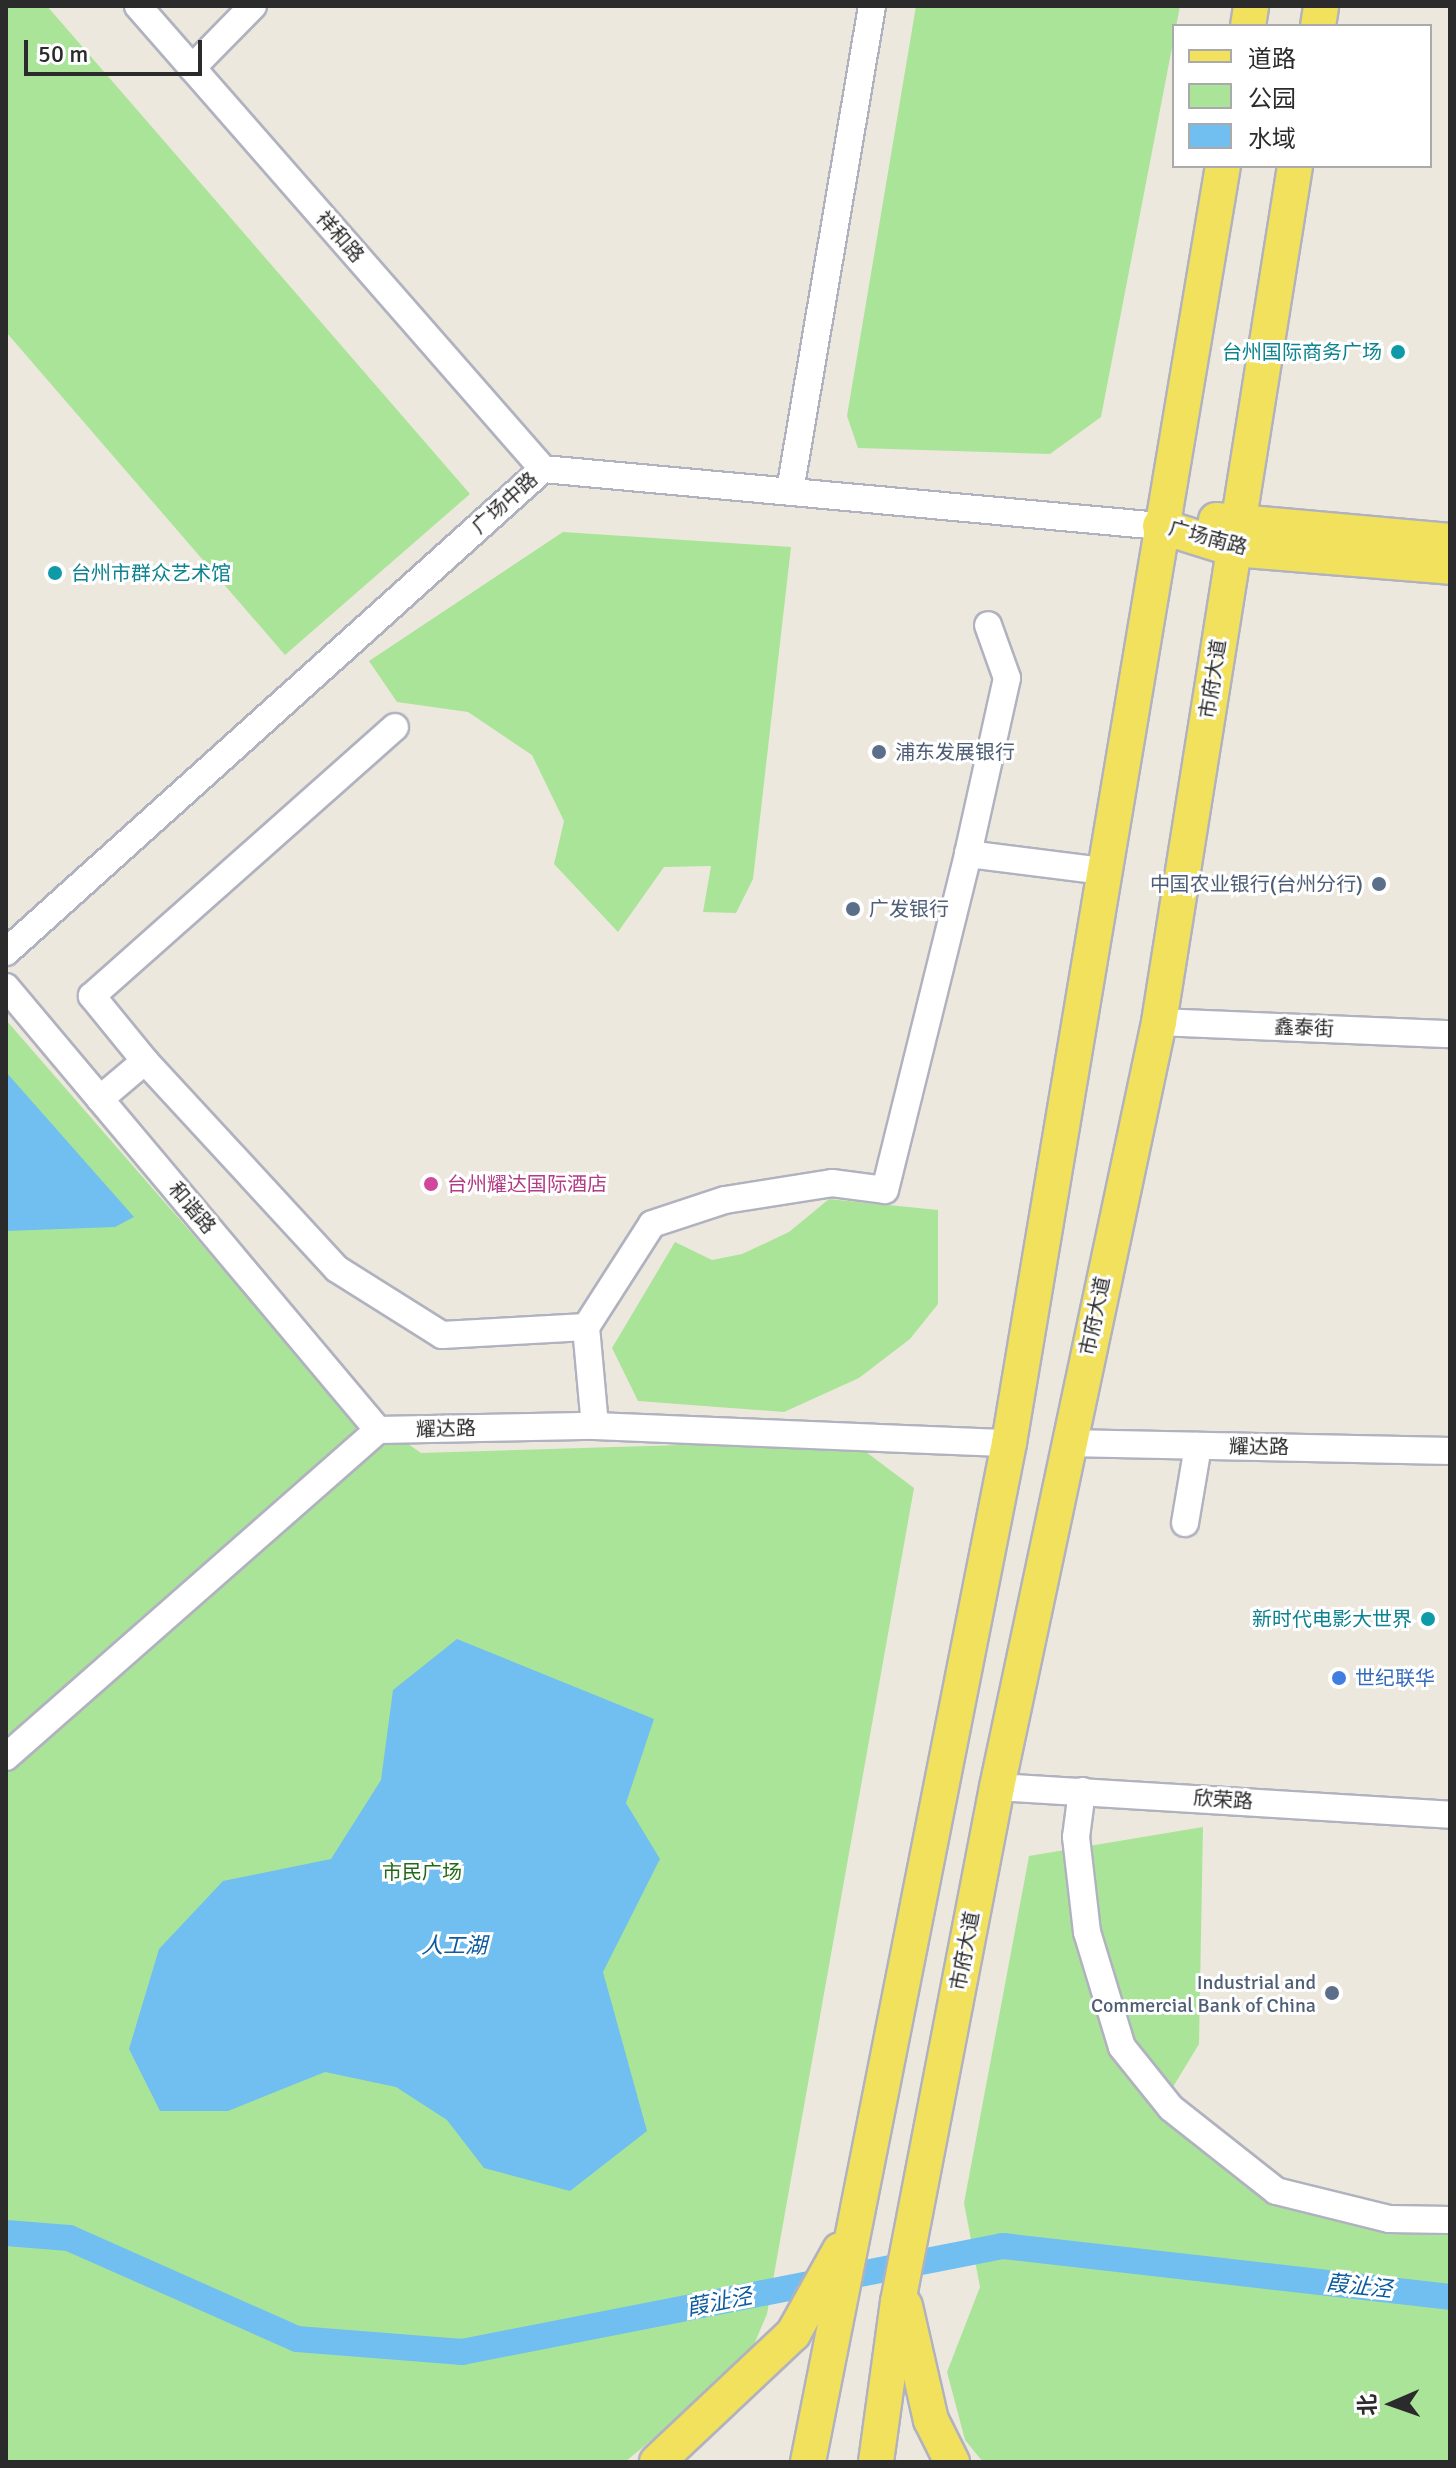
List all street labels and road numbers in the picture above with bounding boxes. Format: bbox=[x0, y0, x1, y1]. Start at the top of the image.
street label: 祥和路 bbox=[311, 206, 369, 268]
street label: 广场中路 bbox=[467, 467, 543, 539]
street label: 广场南路 bbox=[1166, 516, 1250, 560]
street label: 市府大道 bbox=[1195, 638, 1231, 720]
street label: 鑫泰街 bbox=[1274, 1015, 1334, 1041]
street label: 和谐路 bbox=[164, 1177, 220, 1239]
street label: 市府大道 bbox=[1075, 1274, 1115, 1358]
street label: 耀达路 bbox=[416, 1416, 476, 1442]
street label: 耀达路 bbox=[1229, 1434, 1289, 1460]
street label: 欣荣路 bbox=[1192, 1786, 1254, 1814]
street label: 市府大道 bbox=[946, 1909, 984, 1993]

